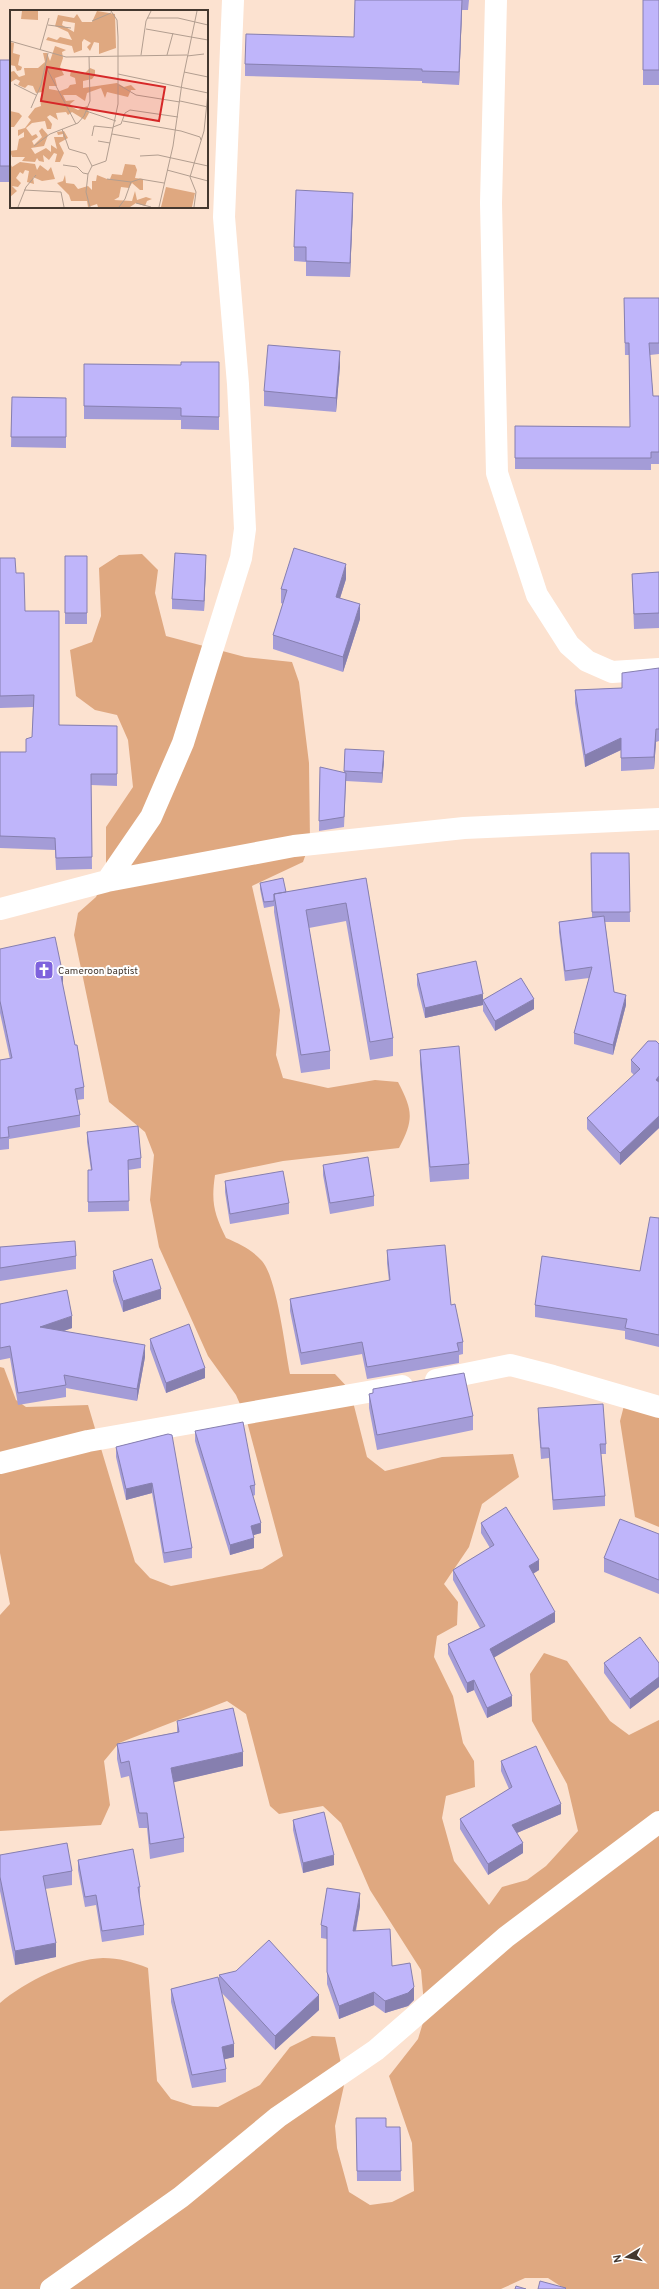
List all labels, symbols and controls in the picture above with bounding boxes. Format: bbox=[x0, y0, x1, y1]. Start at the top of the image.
inset map bbox=[10, 10, 208, 208]
church icon: Cameroon baptist bbox=[33, 959, 55, 981]
place label: Cameroon baptist bbox=[58, 965, 138, 978]
north arrow bbox=[607, 2237, 647, 2277]
text: N bbox=[611, 2253, 626, 2264]

